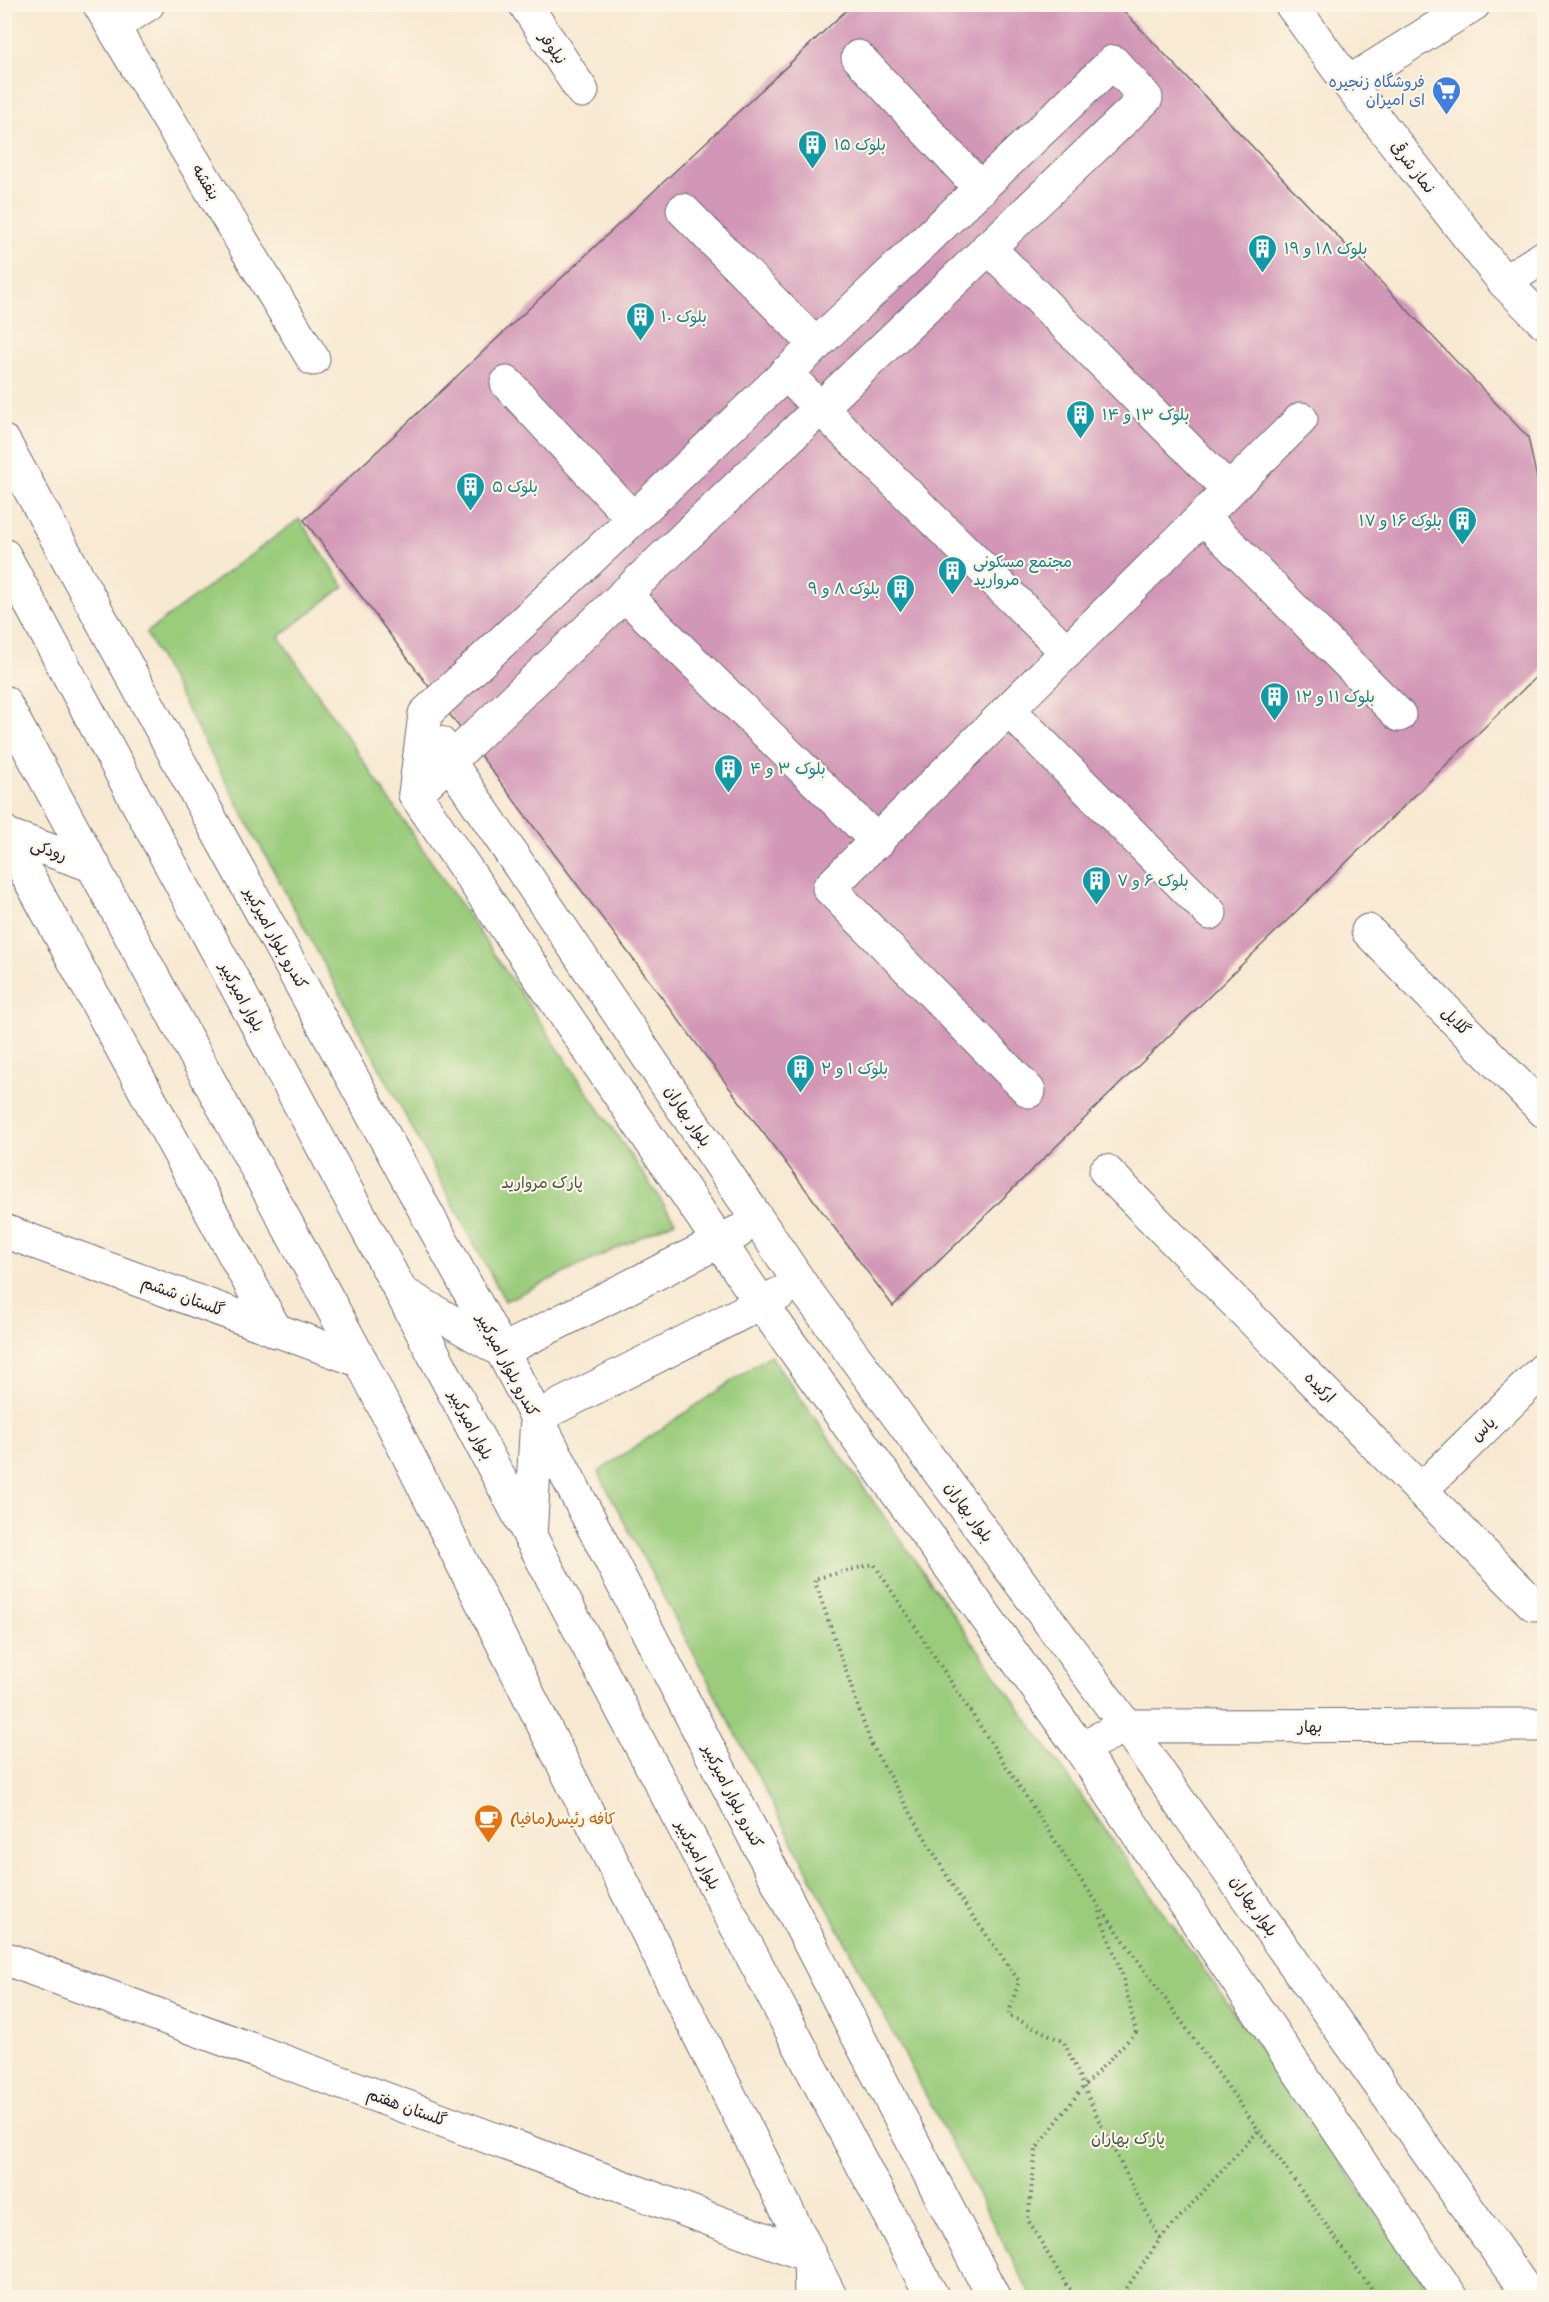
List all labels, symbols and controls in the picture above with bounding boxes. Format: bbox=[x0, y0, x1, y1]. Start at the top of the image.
street label: نیلوفر bbox=[530, 24, 575, 70]
place label: فروشگاه زنجیره ای امیران bbox=[1329, 67, 1425, 114]
supermarket icon: فروشگاه زنجیره ای امیران bbox=[1430, 74, 1462, 116]
building icon: بلوک ۱۵ bbox=[797, 128, 829, 170]
place label: بلوک ۱۵ bbox=[834, 130, 886, 159]
street label: نماز شرقی bbox=[1383, 134, 1443, 200]
street label: بنفشه bbox=[184, 158, 228, 206]
building icon: بلوک ۱۸ و ۱۹ bbox=[1247, 232, 1279, 274]
place label: بلوک ۱۸ و ۱۹ bbox=[1284, 234, 1368, 263]
building icon: بلوک ۱۰ bbox=[624, 300, 656, 342]
place label: بلوک ۱۰ bbox=[661, 302, 707, 331]
building icon: بلوک ۱۳ و ۱۴ bbox=[1065, 398, 1097, 440]
place label: بلوک ۱۳ و ۱۴ bbox=[1102, 400, 1189, 429]
building icon: بلوک ۵ bbox=[455, 470, 487, 512]
place label: بلوک ۵ bbox=[492, 472, 538, 501]
building icon: بلوک ۱۶ و ۱۷ bbox=[1447, 504, 1479, 546]
place label: بلوک ۱۶ و ۱۷ bbox=[1359, 506, 1442, 535]
place label: مجتمع مسکونی مروارید bbox=[973, 547, 1072, 594]
building icon: مجتمع مسکونی مروارید bbox=[936, 554, 968, 596]
building icon: بلوک ۸ و ۹ bbox=[885, 572, 917, 614]
place label: بلوک ۸ و ۹ bbox=[808, 574, 880, 603]
building icon: بلوک ۱۱ و ۱۲ bbox=[1259, 680, 1291, 722]
place label: بلوک ۱۱ و ۱۲ bbox=[1296, 682, 1375, 711]
building icon: بلوک ۳ و ۴ bbox=[713, 752, 745, 794]
place label: بلوک ۳ و ۴ bbox=[750, 754, 826, 783]
street label: رودکی bbox=[27, 830, 71, 870]
building icon: بلوک ۶ و ۷ bbox=[1080, 864, 1112, 906]
place label: بلوک ۶ و ۷ bbox=[1117, 866, 1189, 895]
street label: کندرو بلوار امیرکبیر bbox=[235, 880, 316, 995]
street label: بلوار امیرکبیر bbox=[210, 955, 273, 1037]
street label: گلایل bbox=[1434, 999, 1478, 1043]
building icon: بلوک ۱ و ۲ bbox=[784, 1052, 816, 1094]
place label: بلوک ۱ و ۲ bbox=[821, 1054, 888, 1083]
street label: بلوار بهاران bbox=[656, 1079, 720, 1153]
park label: پارک مروارید bbox=[501, 1168, 583, 1197]
street label: گلستان ششم bbox=[137, 1268, 229, 1324]
street label: کندرو بلوار امیرکبیر bbox=[468, 1306, 548, 1422]
street label: ارکیده bbox=[1297, 1364, 1343, 1410]
street label: بلوار امیرکبیر bbox=[439, 1383, 502, 1465]
street label: یاس bbox=[1463, 1409, 1503, 1449]
street label: بلوار بهاران bbox=[937, 1475, 1001, 1549]
street label: بهار bbox=[1296, 1712, 1322, 1741]
street label: کندرو بلوار امیرکبیر bbox=[693, 1737, 772, 1853]
cafe icon: کافه رئیس(مافیا) bbox=[473, 1802, 505, 1844]
place label: کافه رئیس(مافیا) bbox=[510, 1804, 616, 1833]
street label: بلوار امیرکبیر bbox=[666, 1813, 729, 1895]
street label: بلوار بهاران bbox=[1222, 1869, 1286, 1943]
street label: گلستان هفتم bbox=[363, 2079, 451, 2135]
park label: پارک بهاران bbox=[1091, 2124, 1165, 2153]

